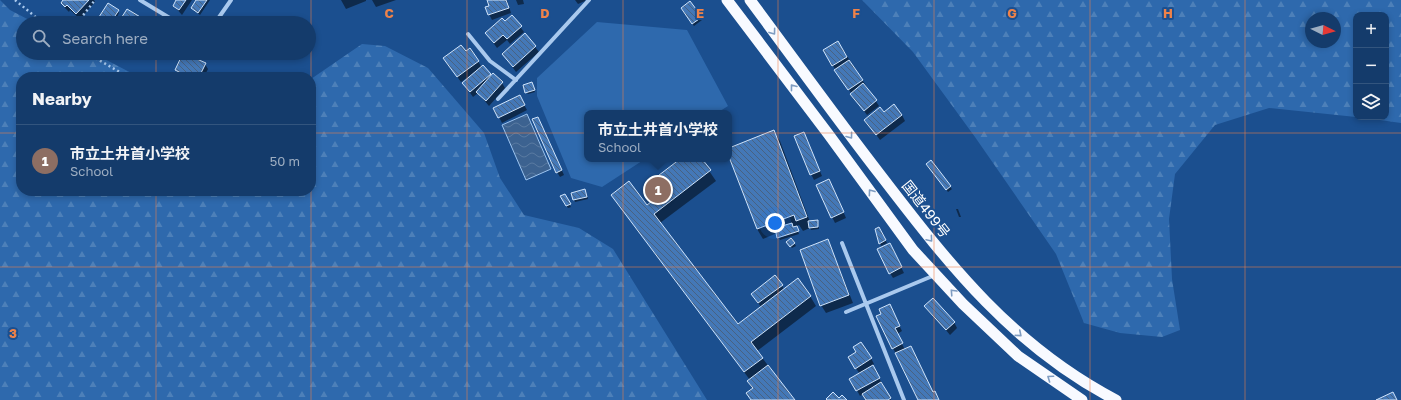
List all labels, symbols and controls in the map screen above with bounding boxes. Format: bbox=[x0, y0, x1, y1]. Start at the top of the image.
text: C bbox=[384, 5, 394, 21]
text: D bbox=[540, 5, 550, 21]
text: E bbox=[696, 5, 704, 21]
text: F bbox=[852, 5, 860, 21]
text: G bbox=[1007, 5, 1017, 21]
text: H bbox=[1163, 5, 1173, 21]
north arrow bbox=[1305, 12, 1341, 48]
map controls bbox=[1353, 12, 1389, 120]
button: + bbox=[1353, 12, 1389, 48]
search box bbox=[16, 16, 316, 60]
icon: search bbox=[30, 27, 52, 49]
one-way arrow bbox=[769, 27, 776, 34]
text: Search here bbox=[62, 29, 148, 47]
button: − bbox=[1353, 48, 1389, 84]
button: layers bbox=[1353, 84, 1389, 120]
one-way arrow bbox=[791, 85, 798, 92]
text: Nearby bbox=[32, 88, 92, 109]
popup bbox=[584, 110, 732, 162]
text: 市立土井首小学校 bbox=[598, 120, 718, 138]
one-way arrow bbox=[846, 132, 853, 139]
text: School bbox=[598, 139, 641, 155]
text: 市立土井首小学校 bbox=[70, 144, 190, 162]
text: 1 bbox=[42, 153, 48, 169]
text: 50 m bbox=[270, 153, 300, 169]
text: School bbox=[70, 163, 113, 179]
pin: 1 bbox=[645, 175, 671, 205]
street label: 国道499号 bbox=[899, 177, 954, 241]
one-way arrow bbox=[869, 189, 876, 196]
your location bbox=[765, 213, 785, 233]
one-way arrow bbox=[925, 235, 932, 242]
one-way arrow bbox=[950, 289, 957, 297]
text: 3 bbox=[9, 325, 17, 341]
one-way arrow bbox=[1014, 329, 1022, 336]
one-way arrow bbox=[1047, 375, 1054, 383]

